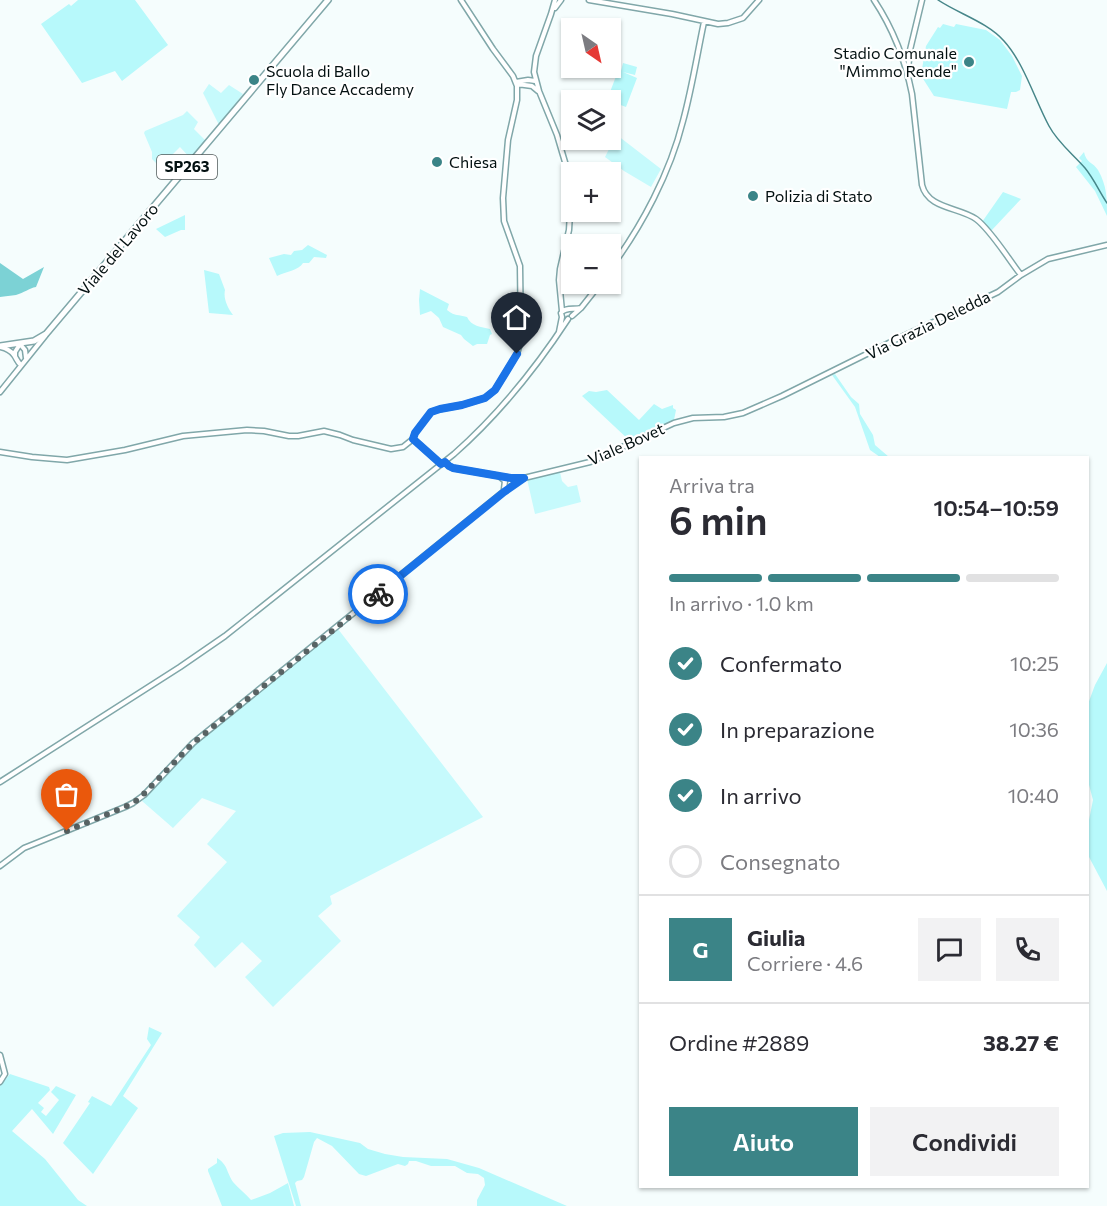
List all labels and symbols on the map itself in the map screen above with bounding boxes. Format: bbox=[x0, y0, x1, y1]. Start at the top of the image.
north arrow bbox=[561, 18, 621, 78]
place label: Stadio Comunale "Mimmo Rende" bbox=[833, 43, 957, 80]
marker: Stadio Comunale "Mimmo Rende" bbox=[962, 55, 976, 69]
place label: Scuola di Ballo Fly Dance Accademy bbox=[266, 61, 414, 98]
marker: Scuola di Ballo Fly Dance Accademy bbox=[247, 73, 261, 87]
place label: Chiesa bbox=[449, 152, 497, 171]
road number: SP263 bbox=[157, 155, 217, 179]
marker: Chiesa bbox=[430, 155, 444, 169]
place label: Polizia di Stato bbox=[765, 186, 873, 205]
marker: Polizia di Stato bbox=[746, 189, 760, 203]
street label: Viale del Lavoro bbox=[74, 199, 162, 299]
street label: Via Grazia Deledda bbox=[863, 286, 993, 363]
pin bbox=[491, 292, 542, 354]
street label: Viale Bovet bbox=[585, 418, 667, 469]
courier bbox=[348, 564, 408, 624]
pin bbox=[41, 769, 92, 831]

